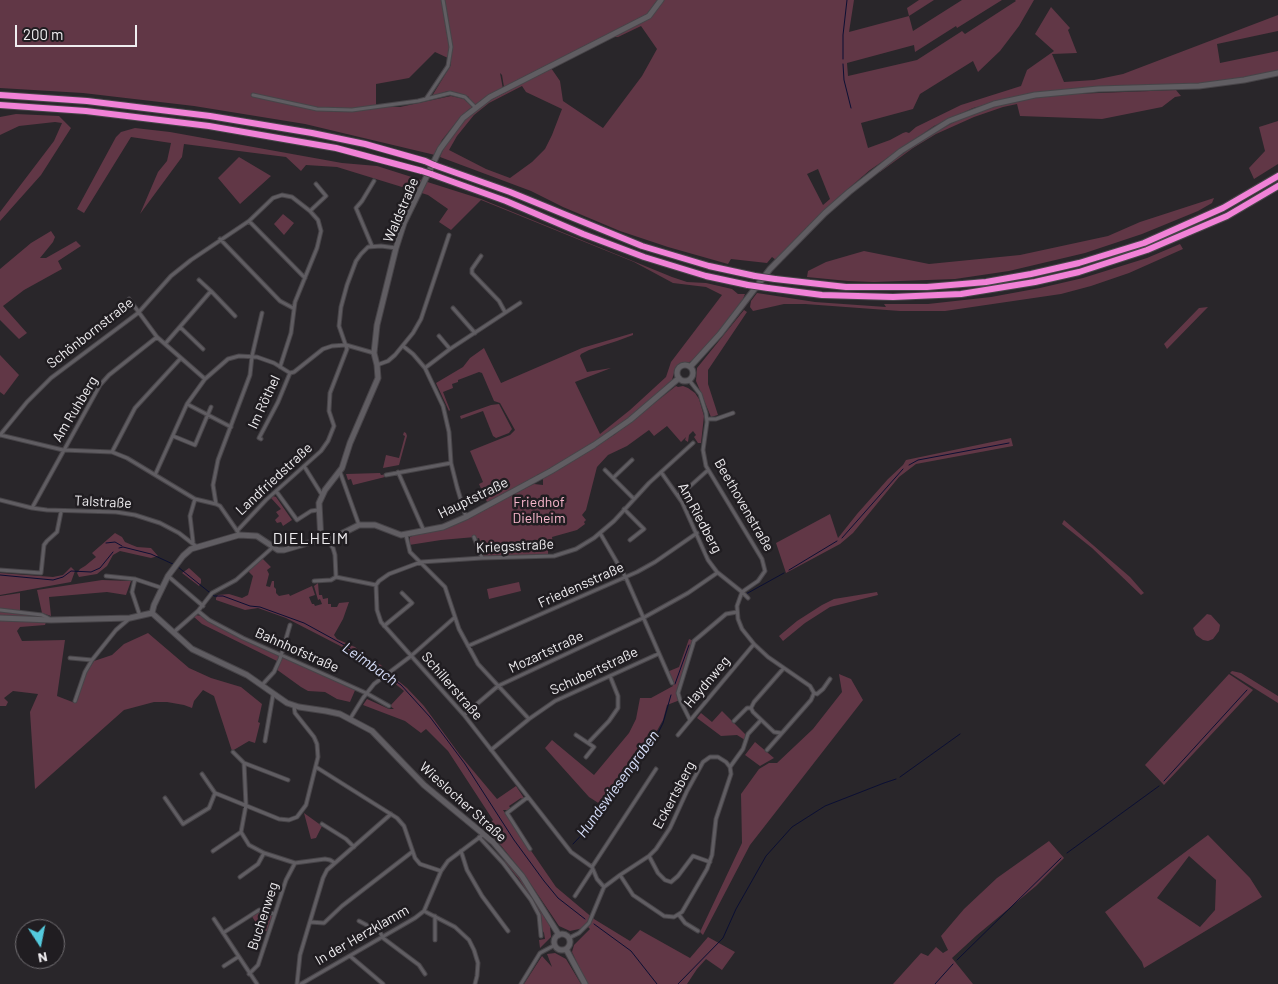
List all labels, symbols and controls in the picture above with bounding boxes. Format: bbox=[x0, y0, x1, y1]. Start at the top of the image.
scale bar bbox=[18, 15, 140, 47]
text: 200 m bbox=[23, 25, 63, 43]
street label: Waldstraße bbox=[380, 175, 422, 245]
street label: Schönbornstraße bbox=[43, 294, 137, 372]
street label: Am Ruhberg bbox=[49, 373, 101, 445]
street label: Im Röthel bbox=[244, 373, 284, 431]
street label: Landfriedstraße bbox=[232, 439, 316, 519]
street label: Beethovenstraße bbox=[711, 456, 777, 554]
street label: Hauptstraße bbox=[435, 474, 511, 522]
street label: Am Riedberg bbox=[674, 480, 726, 556]
street label: Talstraße bbox=[74, 492, 132, 512]
park label: Friedhof Dielheim bbox=[513, 494, 565, 526]
district label: DIELHEIM bbox=[272, 529, 350, 549]
street label: Kriegsstraße bbox=[476, 536, 554, 556]
street label: Friedensstraße bbox=[535, 559, 627, 611]
street label: Bahnhofstraße bbox=[252, 624, 342, 676]
street label: Mozartstraße bbox=[506, 627, 586, 677]
water label: Leimbach bbox=[339, 639, 401, 689]
street label: Schubertstraße bbox=[547, 643, 641, 699]
street label: Schillerstraße bbox=[418, 648, 486, 724]
street label: Haydnweg bbox=[681, 653, 733, 711]
water label: Hundswiesengraben bbox=[573, 727, 663, 841]
street label: Wieslocher Straße bbox=[416, 758, 510, 846]
street label: Eckertsberg bbox=[649, 758, 699, 832]
street label: Buchenweg bbox=[244, 880, 282, 952]
street label: In der Herzklamm bbox=[312, 901, 412, 969]
north arrow bbox=[15, 919, 65, 969]
text: N bbox=[37, 949, 49, 967]

